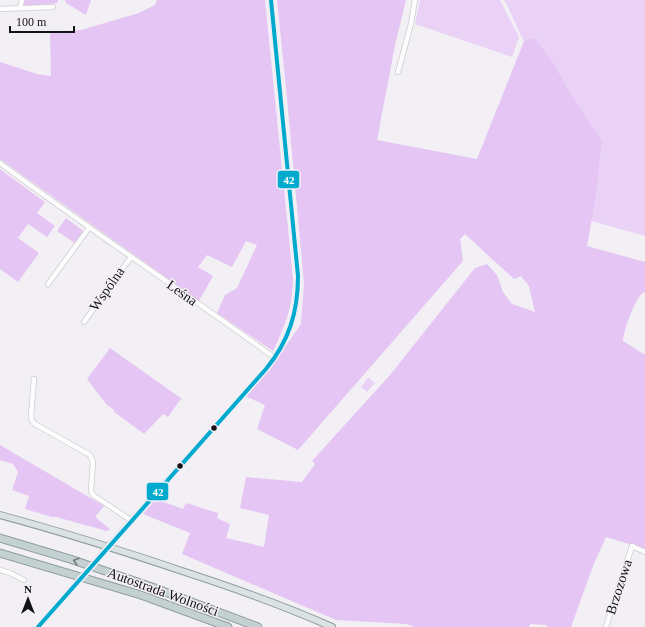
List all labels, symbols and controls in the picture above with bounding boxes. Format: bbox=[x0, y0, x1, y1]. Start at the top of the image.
scale bar bbox=[10, 8, 74, 34]
text: 100 m bbox=[16, 15, 47, 29]
line badge: 42 bbox=[277, 170, 300, 189]
text: 42 bbox=[284, 174, 295, 186]
street label: Wspólna bbox=[87, 264, 128, 314]
street label: Leśna bbox=[164, 277, 201, 309]
unlabelled marker bbox=[209, 423, 219, 433]
unlabelled marker bbox=[175, 461, 185, 471]
line badge: 42 bbox=[146, 482, 169, 501]
text: 42 bbox=[153, 486, 164, 498]
street label: Brzozowa bbox=[603, 557, 635, 616]
one-way arrow bbox=[73, 558, 80, 566]
street label: Autostrada Wolności bbox=[105, 565, 221, 619]
north arrow bbox=[8, 579, 48, 619]
text: N bbox=[24, 583, 32, 595]

